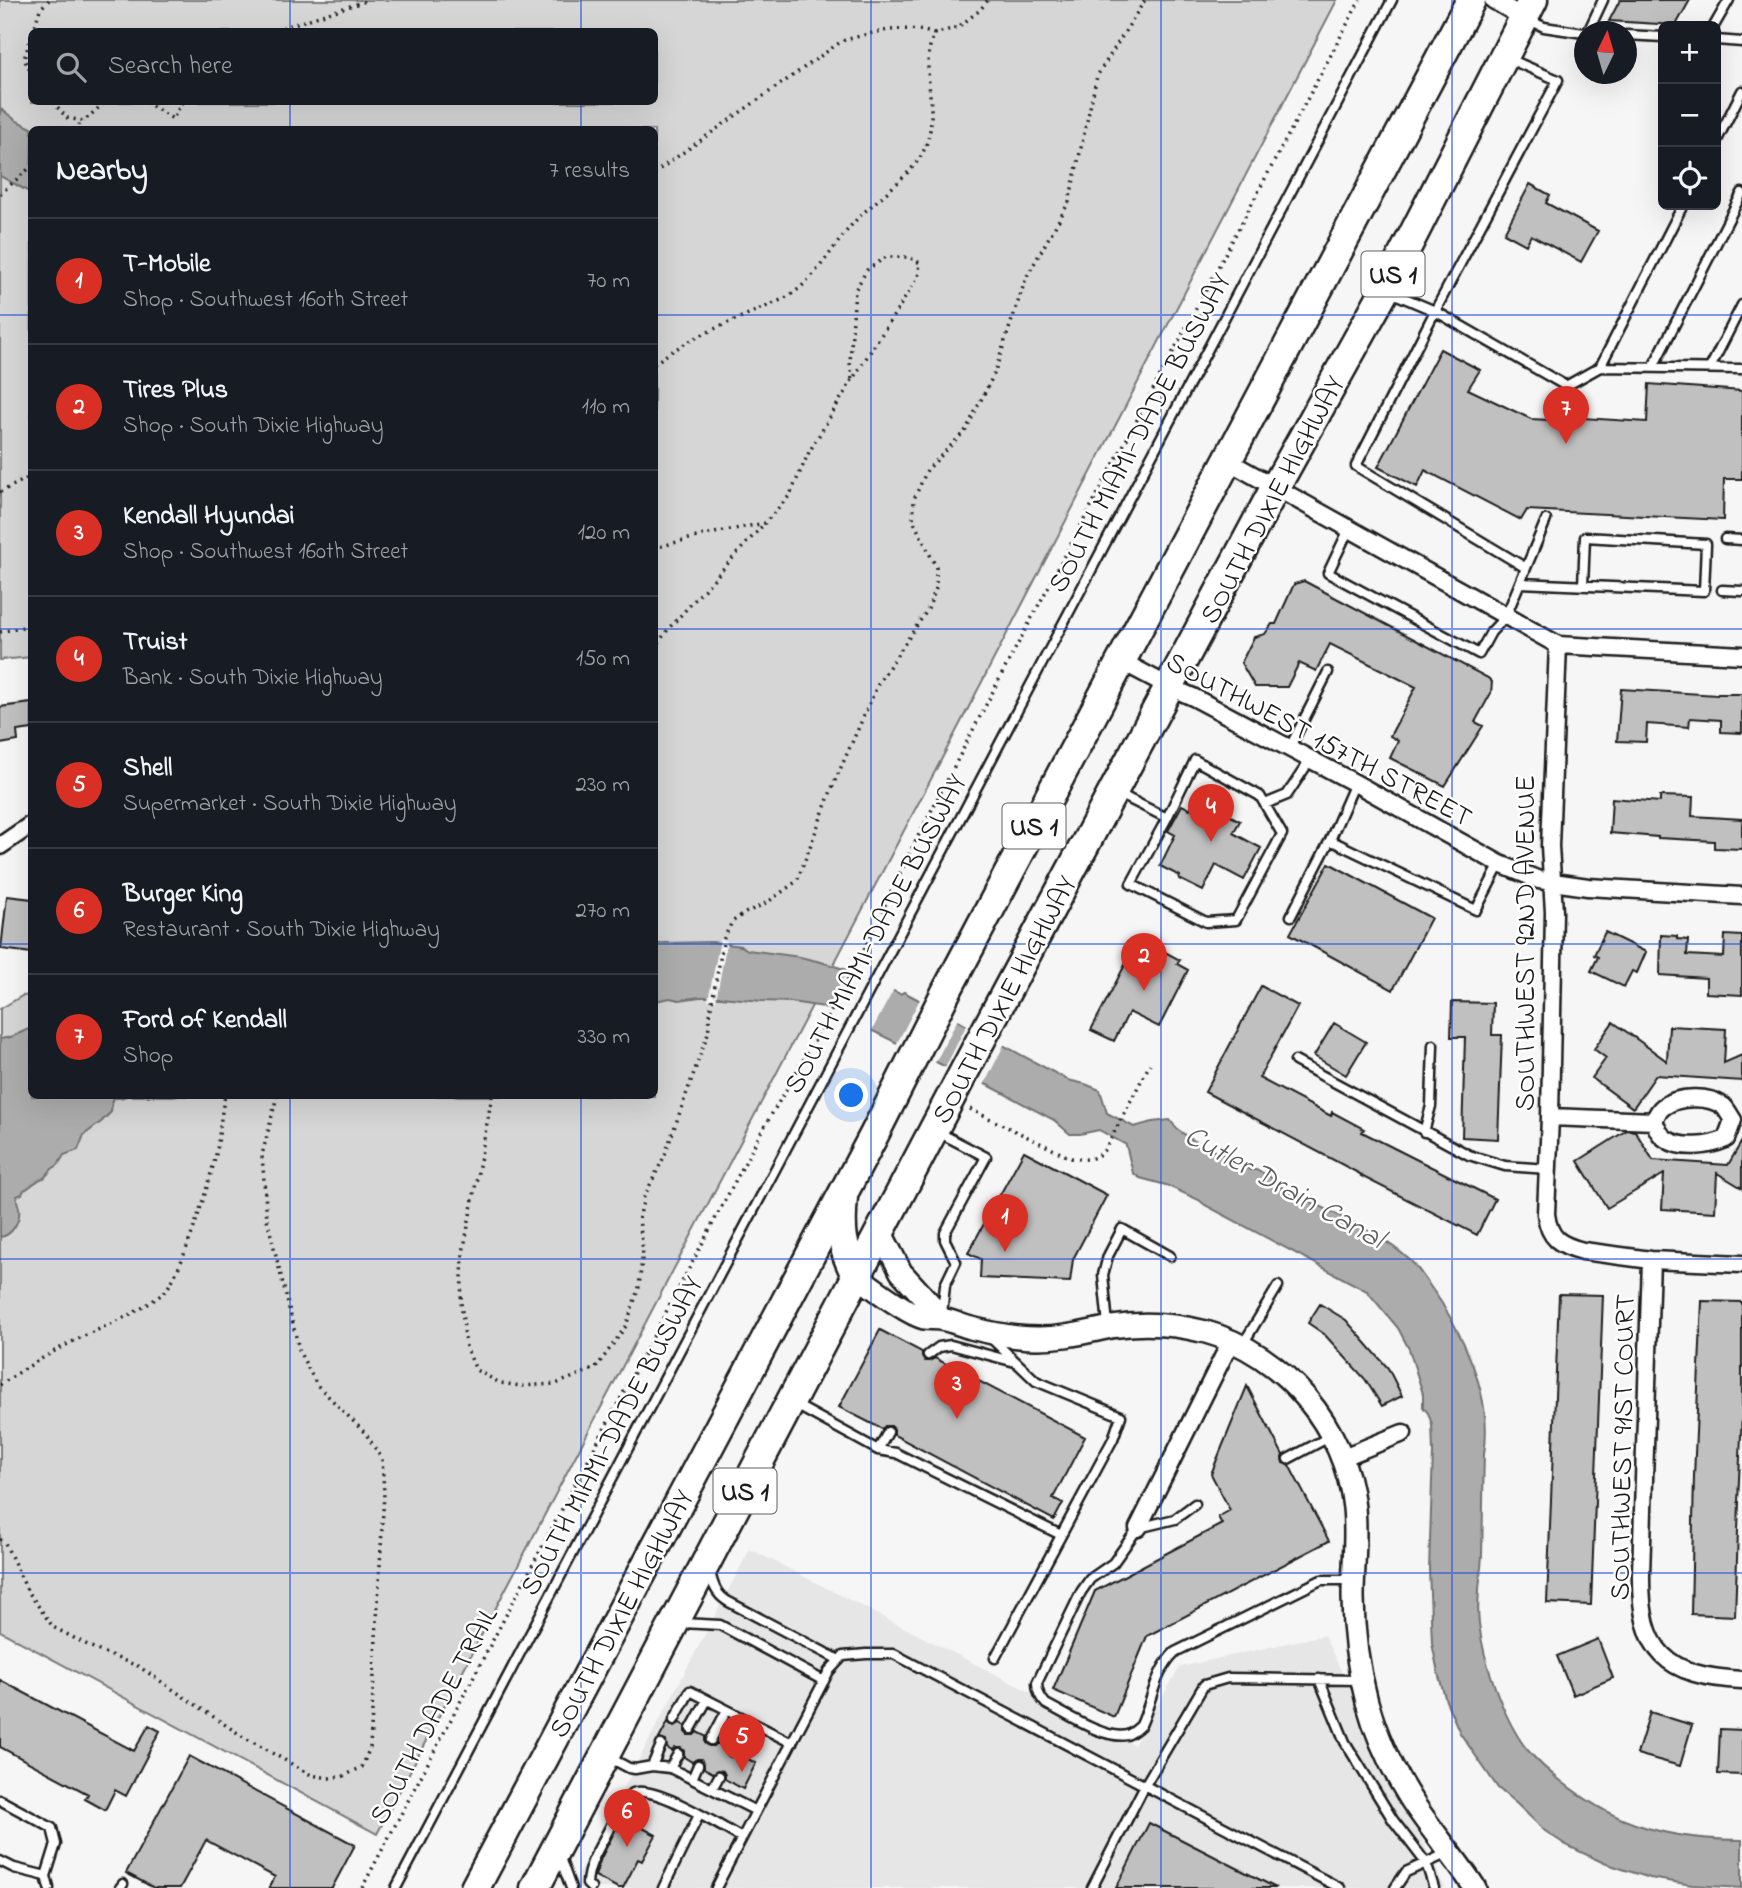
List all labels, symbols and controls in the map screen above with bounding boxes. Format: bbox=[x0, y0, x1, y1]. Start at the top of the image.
north arrow bbox=[1574, 21, 1637, 84]
map controls bbox=[1658, 21, 1721, 210]
button: + bbox=[1658, 21, 1721, 84]
search box bbox=[28, 28, 658, 105]
icon: search bbox=[52, 48, 90, 86]
text: Search here bbox=[108, 48, 233, 86]
button: − bbox=[1658, 84, 1721, 147]
button: locate bbox=[1658, 147, 1721, 210]
text: Nearby bbox=[56, 150, 148, 194]
text: 7 results bbox=[549, 155, 630, 188]
text: T-Mobile bbox=[123, 246, 211, 284]
road number: US 1 bbox=[1362, 252, 1424, 296]
text: 1 bbox=[75, 265, 83, 298]
text: 70 m bbox=[587, 265, 630, 298]
street label: SOUTH MIAMI-DADE BUSWAY bbox=[1039, 266, 1243, 601]
text: Shop · Southwest 160th Street bbox=[123, 284, 408, 317]
street label: SOUTH DIXIE HIGHWAY bbox=[1191, 369, 1357, 632]
text: Tires Plus bbox=[123, 372, 228, 410]
pin: 7 bbox=[1543, 386, 1589, 444]
text: 2 bbox=[73, 391, 85, 424]
text: 110 m bbox=[582, 391, 630, 424]
text: Shop · South Dixie Highway bbox=[123, 410, 383, 443]
text: Kendall Hyundai bbox=[123, 498, 294, 536]
text: 3 bbox=[74, 517, 84, 550]
text: 120 m bbox=[578, 517, 630, 550]
text: Shop · Southwest 160th Street bbox=[123, 536, 408, 569]
text: Truist bbox=[123, 624, 187, 662]
text: 4 bbox=[74, 643, 84, 676]
text: 150 m bbox=[576, 643, 630, 676]
street label: SOUTHWEST 157TH STREET bbox=[1158, 643, 1479, 839]
text: Bank · South Dixie Highway bbox=[123, 662, 383, 695]
text: Shell bbox=[123, 750, 172, 788]
street label: SOUTH MIAMI-DADE BUSWAY bbox=[775, 767, 979, 1102]
text: 5 bbox=[72, 769, 86, 802]
text: 230 m bbox=[576, 769, 630, 802]
street label: SOUTHWEST 92ND AVENUE bbox=[1507, 775, 1548, 1111]
pin: 4 bbox=[1188, 784, 1234, 842]
text: Supermarket · South Dixie Highway bbox=[123, 788, 457, 821]
road number: US 1 bbox=[1002, 804, 1066, 848]
street label: SOUTH DIXIE HIGHWAY bbox=[923, 869, 1089, 1132]
text: Burger King bbox=[123, 876, 243, 914]
text: 6 bbox=[74, 895, 84, 928]
text: 270 m bbox=[576, 895, 630, 928]
text: Restaurant · South Dixie Highway bbox=[123, 914, 440, 947]
pin: 2 bbox=[1121, 933, 1167, 991]
text: Ford of Kendall bbox=[123, 1002, 287, 1040]
text: 7 bbox=[74, 1021, 84, 1054]
text: 330 m bbox=[577, 1021, 630, 1054]
text: Shop bbox=[123, 1040, 173, 1073]
your location bbox=[834, 1078, 868, 1112]
water label: Cutler Drain Canal bbox=[1175, 1115, 1395, 1264]
pin: 1 bbox=[982, 1194, 1028, 1252]
street label: SOUTH MIAMI-DADE BUSWAY bbox=[511, 1269, 715, 1604]
street label: SOUTHWEST 91ST COURT bbox=[1601, 1293, 1648, 1601]
pin: 3 bbox=[934, 1361, 980, 1419]
road number: US 1 bbox=[714, 1468, 776, 1514]
street label: SOUTH DIXIE HIGHWAY bbox=[540, 1483, 706, 1746]
street label: SOUTH DADE TRAIL bbox=[360, 1600, 510, 1833]
pin: 5 bbox=[719, 1714, 765, 1772]
pin: 6 bbox=[604, 1789, 650, 1847]

